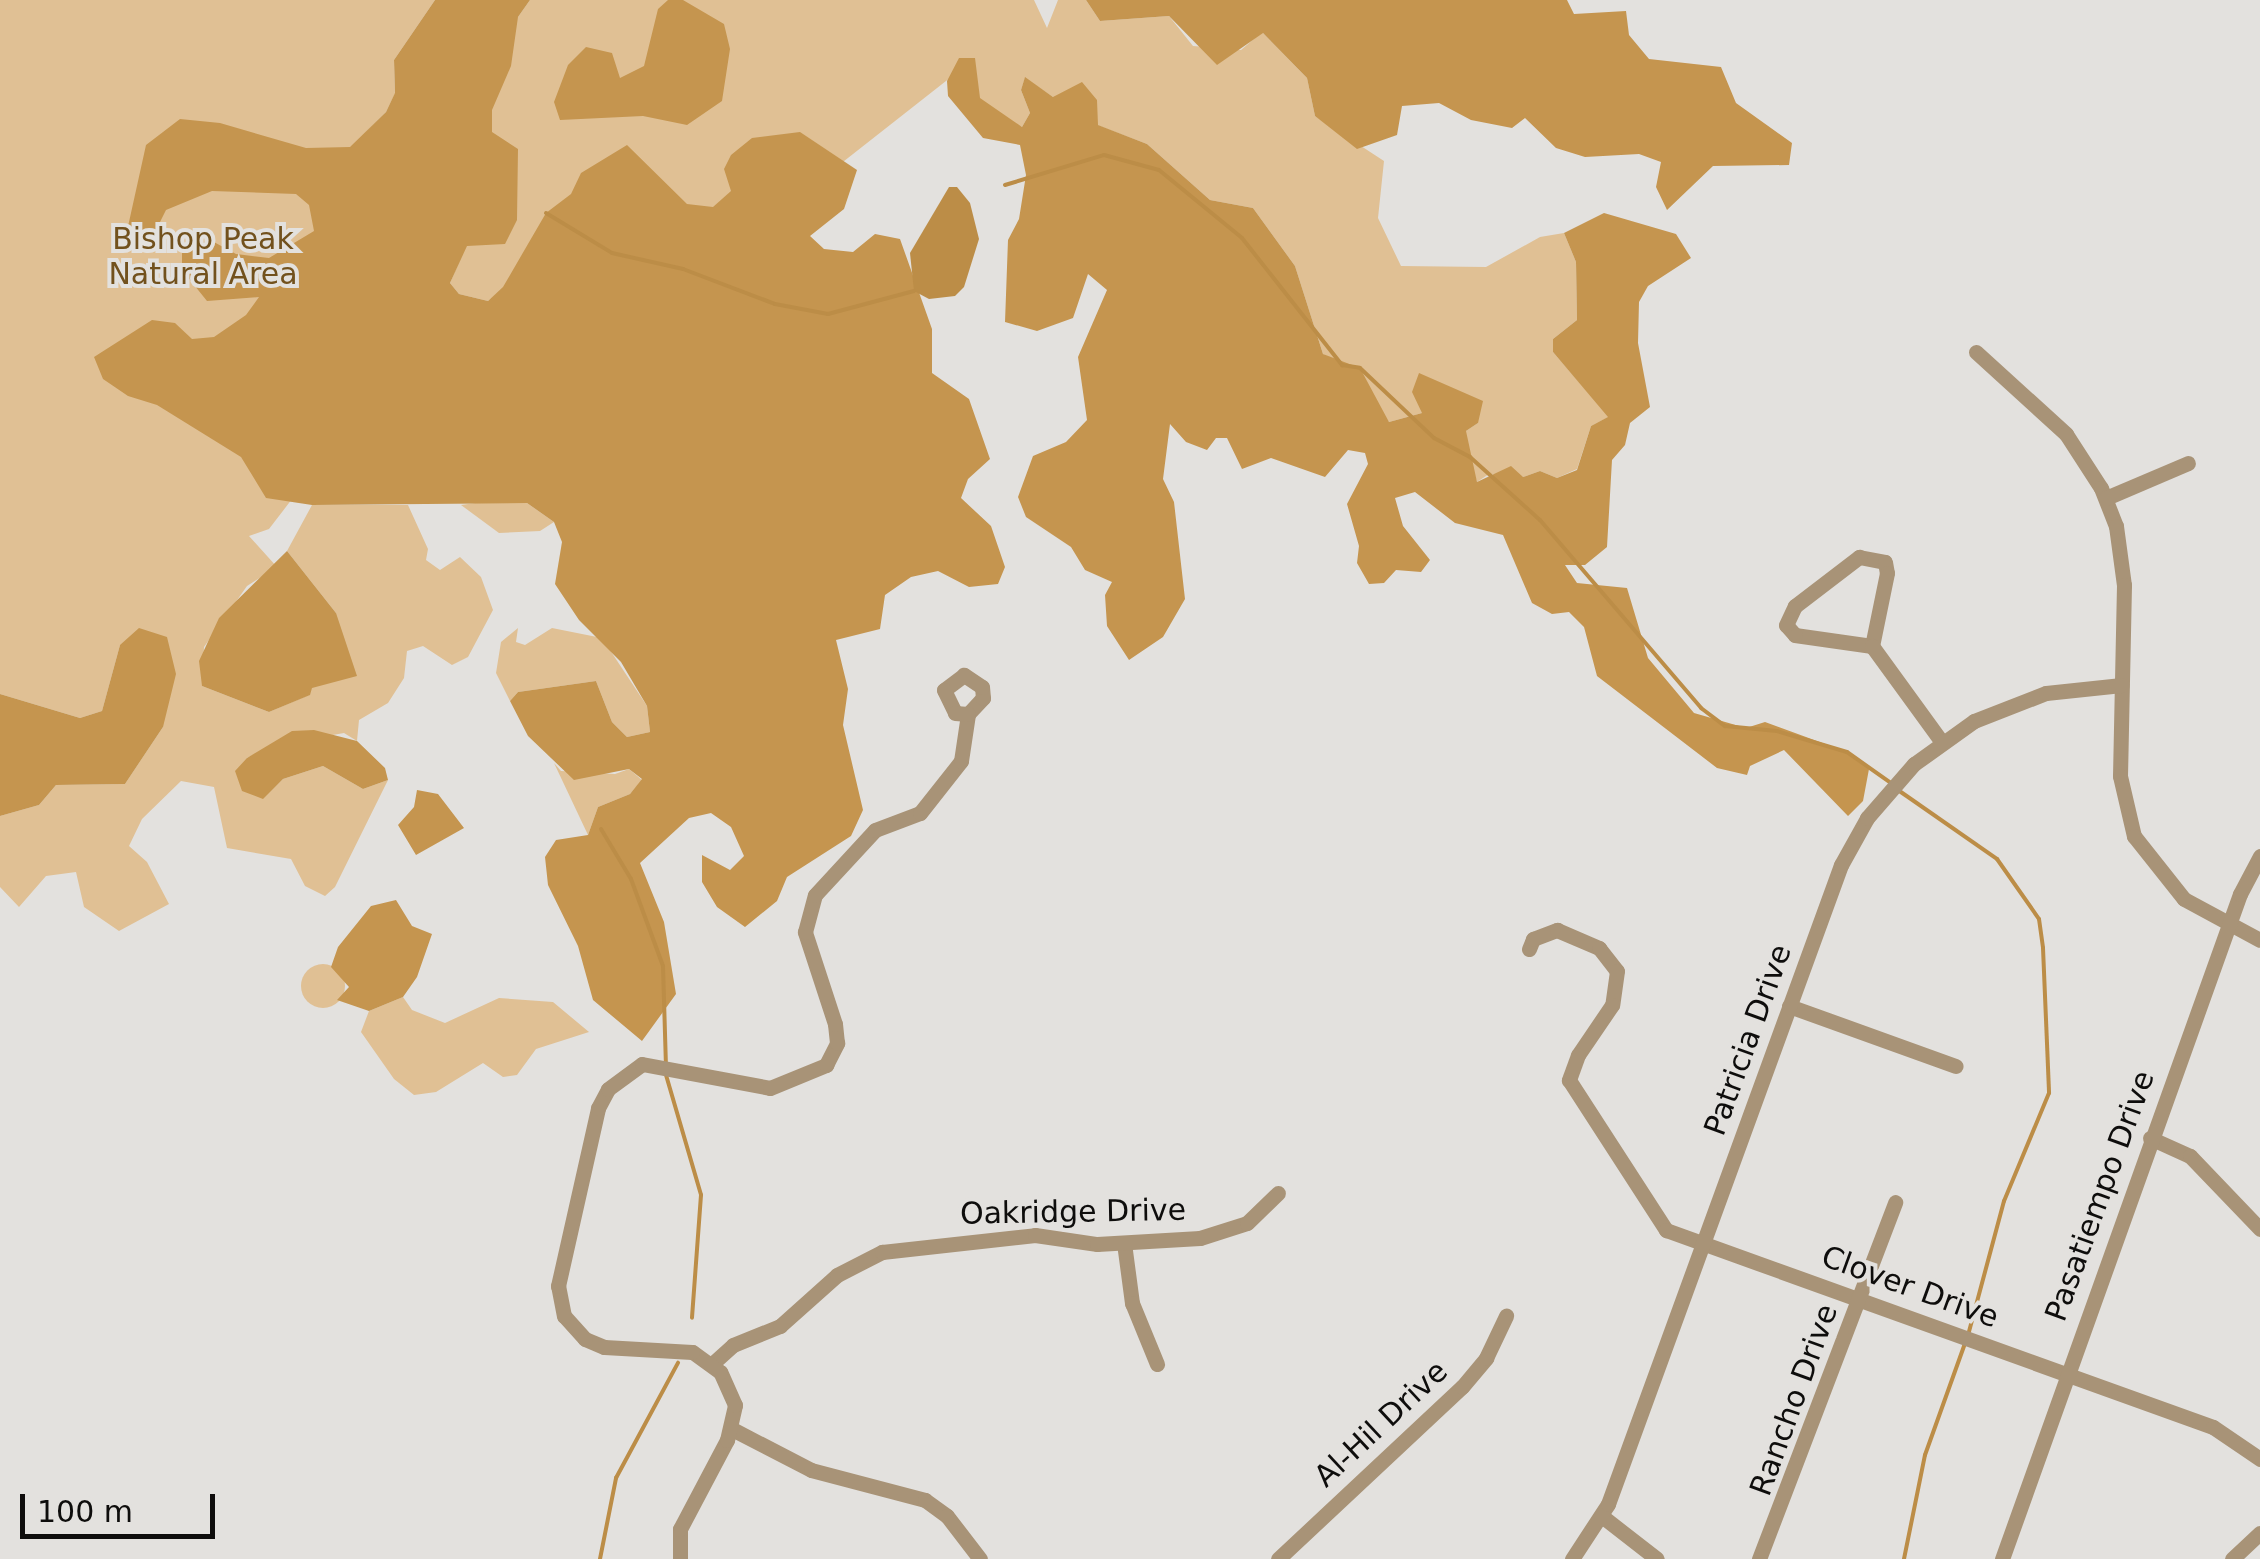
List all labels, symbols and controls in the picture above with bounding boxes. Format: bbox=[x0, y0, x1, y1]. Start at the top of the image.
park label: Bishop Peak Natural Area bbox=[108, 221, 298, 292]
street label: Patricia Drive bbox=[1697, 940, 1799, 1140]
street label: Pasatiempo Drive bbox=[2038, 1066, 2162, 1326]
street label: Oakridge Drive bbox=[960, 1192, 1186, 1232]
street label: Clover Drive bbox=[1817, 1238, 2003, 1336]
street label: Rancho Drive bbox=[1743, 1299, 1845, 1501]
street label: Al-Hil Drive bbox=[1307, 1353, 1455, 1495]
scale bar bbox=[25, 1474, 220, 1536]
text: 100 m bbox=[37, 1494, 133, 1529]

